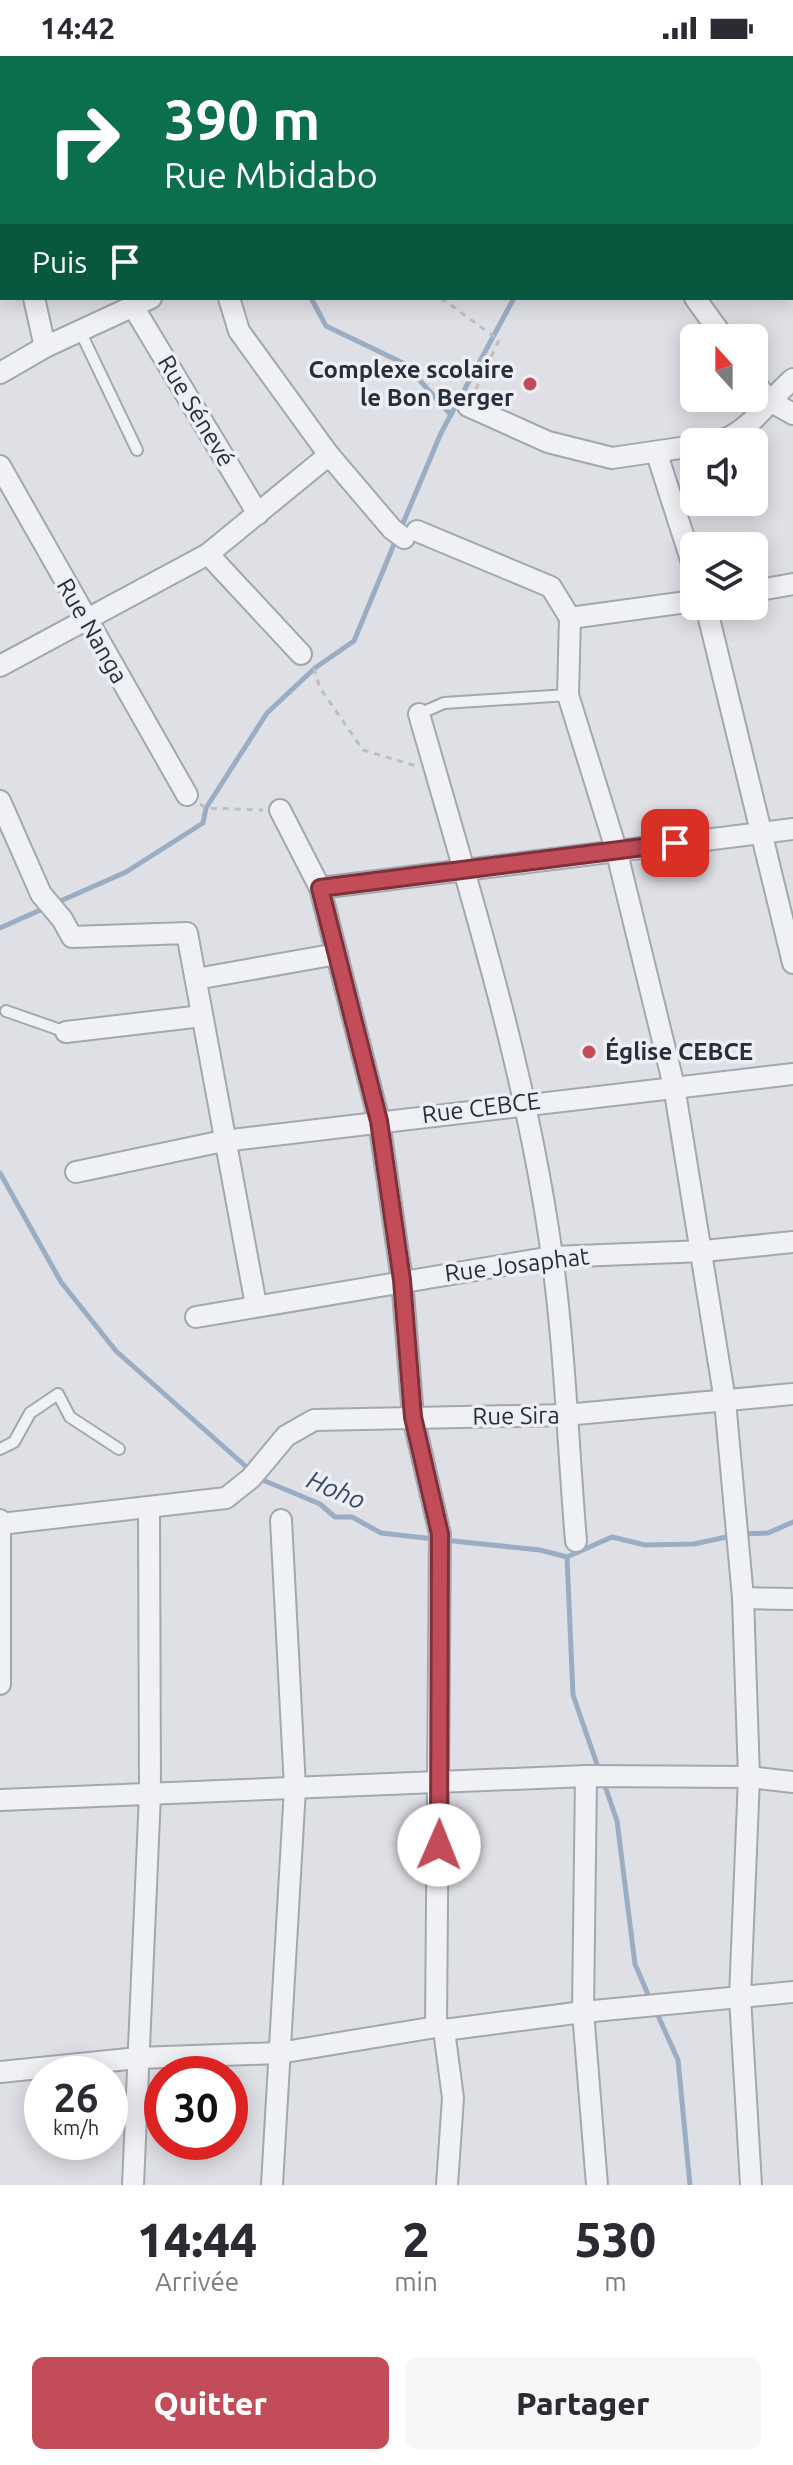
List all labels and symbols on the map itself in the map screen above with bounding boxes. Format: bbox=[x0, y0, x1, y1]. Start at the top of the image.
north arrow bbox=[680, 324, 768, 412]
street label: Rue Sénevé bbox=[153, 350, 240, 471]
place label: Complexe scolaire le Bon Berger bbox=[308, 356, 514, 411]
marker: Complexe scolaire le Bon Berger bbox=[521, 375, 539, 393]
street label: Rue Nanga bbox=[52, 573, 133, 688]
pin bbox=[641, 809, 709, 877]
place label: Église CEBCE bbox=[605, 1036, 753, 1065]
marker: Église CEBCE bbox=[580, 1043, 598, 1061]
street label: Rue CEBCE bbox=[420, 1087, 542, 1128]
street label: Rue Josaphat bbox=[443, 1242, 591, 1287]
street label: Rue Sira bbox=[472, 1401, 560, 1430]
water label: Hoho bbox=[303, 1464, 370, 1515]
position arrow bbox=[397, 1803, 481, 1887]
speed limit sign: 30 bbox=[144, 2056, 248, 2160]

